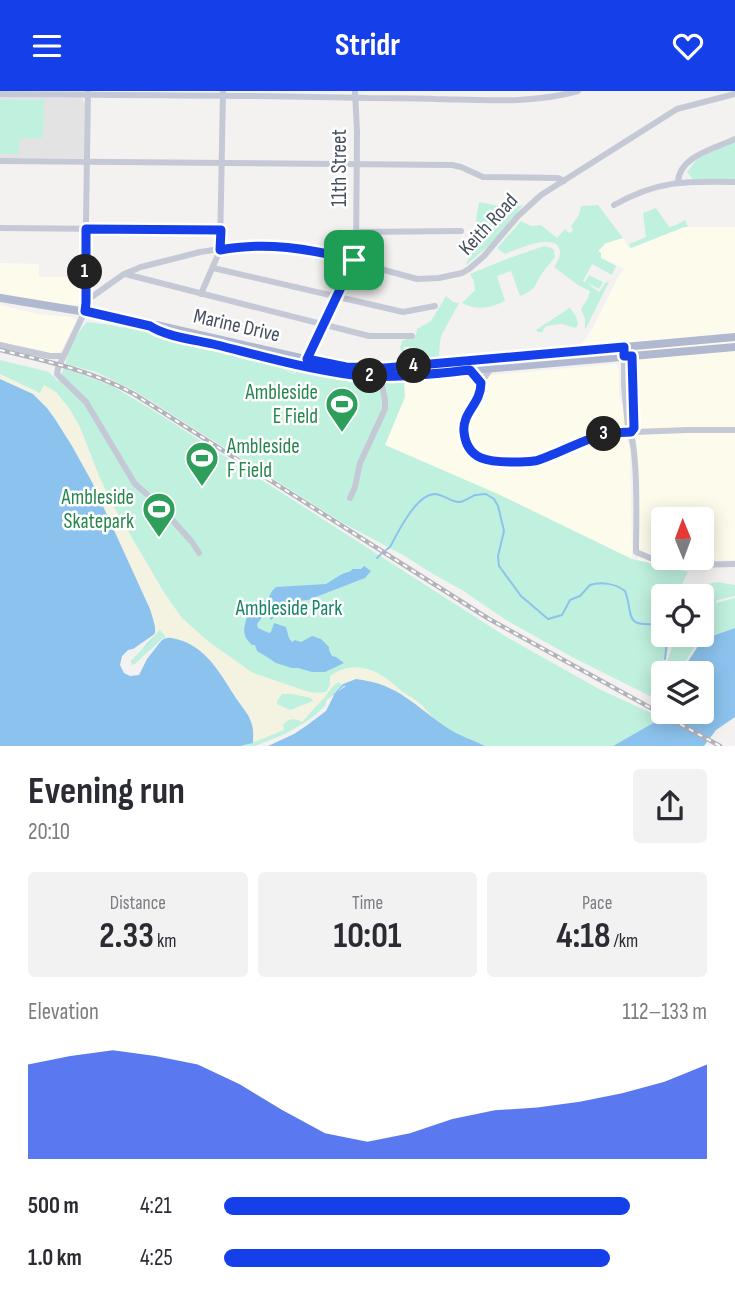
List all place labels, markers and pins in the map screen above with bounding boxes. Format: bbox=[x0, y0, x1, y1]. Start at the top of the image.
pin bbox=[324, 230, 384, 290]
pin: 1 bbox=[68, 255, 102, 289]
pin: 4 bbox=[396, 349, 432, 383]
pin: 2 bbox=[352, 359, 388, 393]
place label: Ambleside E Field bbox=[244, 380, 318, 429]
sports icon: Ambleside E Field bbox=[323, 385, 361, 434]
pin: 3 bbox=[586, 417, 622, 451]
place label: Ambleside F Field bbox=[226, 434, 300, 483]
sports icon: Ambleside F Field bbox=[183, 439, 221, 488]
place label: Ambleside Skatepark bbox=[60, 485, 134, 534]
sports icon: Ambleside Skatepark bbox=[140, 490, 178, 539]

